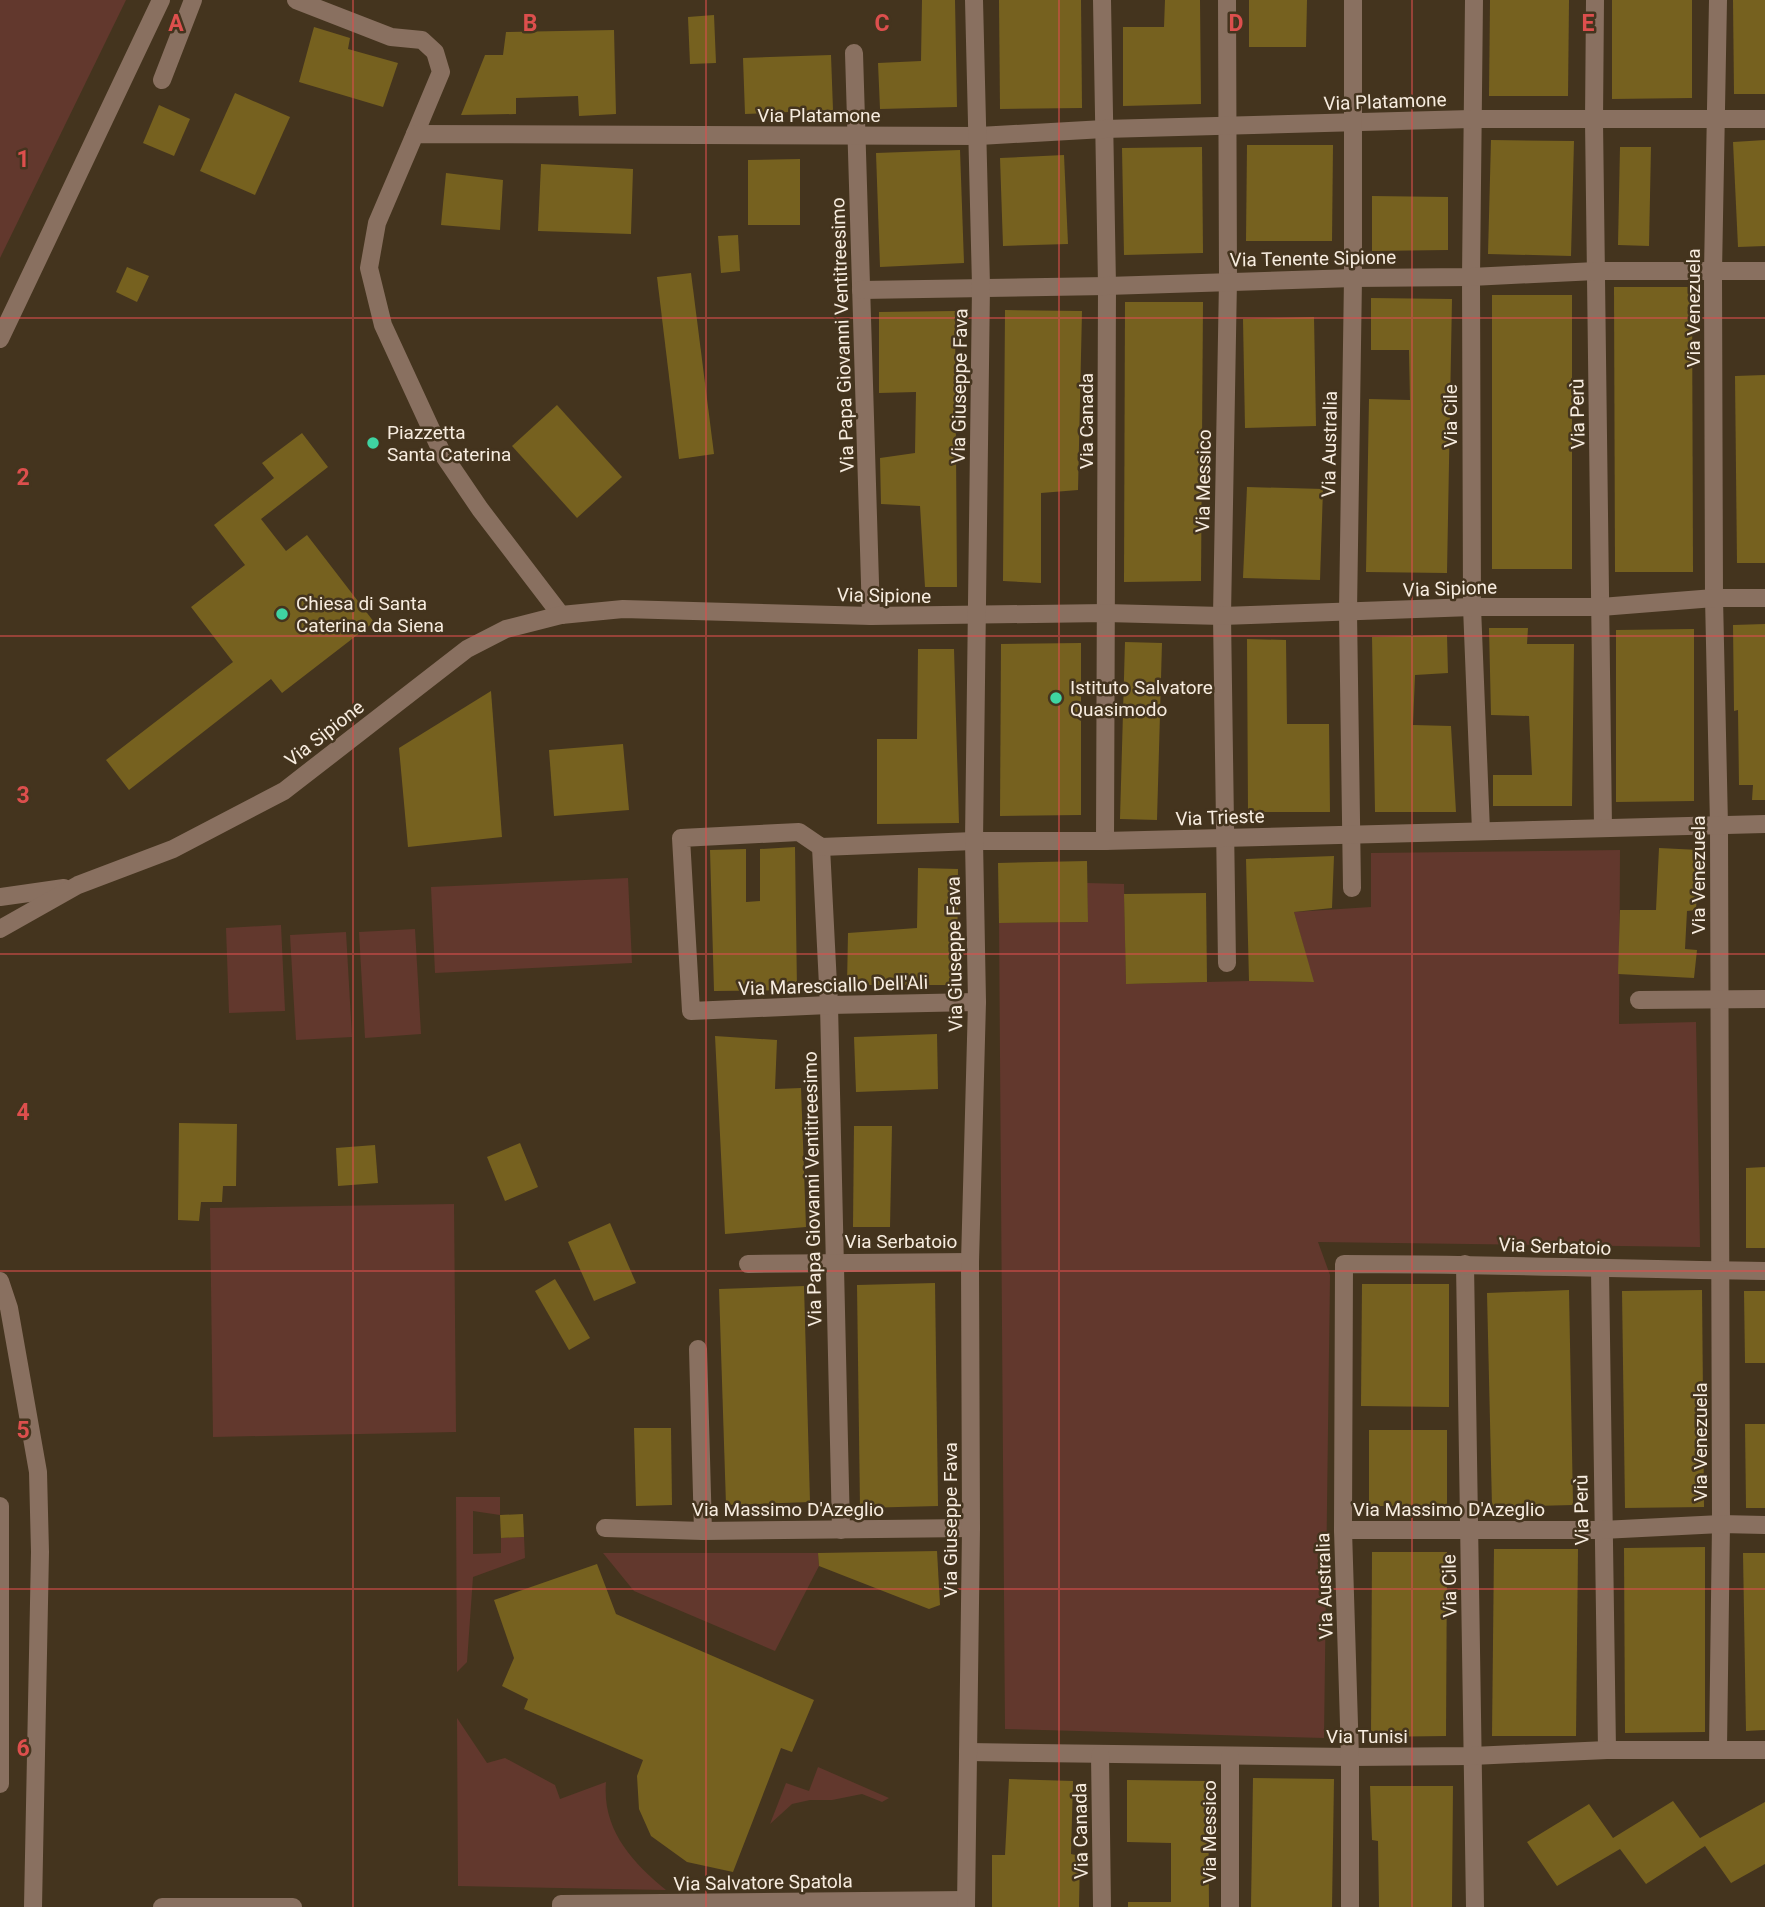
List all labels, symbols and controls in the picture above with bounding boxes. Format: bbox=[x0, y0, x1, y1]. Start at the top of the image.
text: A bbox=[168, 10, 184, 37]
text: B bbox=[523, 10, 537, 37]
text: C bbox=[874, 10, 890, 37]
text: D bbox=[1229, 10, 1243, 37]
text: E bbox=[1582, 10, 1595, 37]
street label: Via Platamone bbox=[1323, 88, 1447, 115]
street label: Via Platamone bbox=[757, 104, 881, 127]
text: 1 bbox=[16, 146, 30, 173]
street label: Via Papa Giovanni Ventitreesimo bbox=[826, 197, 859, 473]
street label: Via Tenente Sipione bbox=[1230, 246, 1396, 271]
street label: Via Venezuela bbox=[1682, 248, 1705, 368]
street label: Via Giuseppe Fava bbox=[947, 308, 972, 464]
street label: Via Canada bbox=[1075, 373, 1098, 469]
street label: Via Perù bbox=[1565, 378, 1590, 449]
street label: Via Cile bbox=[1439, 384, 1462, 448]
street label: Via Australia bbox=[1317, 391, 1342, 497]
place label: Piazzetta Santa Caterina bbox=[387, 421, 511, 466]
street label: Via Messico bbox=[1191, 429, 1216, 533]
marker: Piazzetta Santa Caterina bbox=[365, 435, 381, 451]
text: 2 bbox=[16, 464, 30, 491]
street label: Via Sipione bbox=[1402, 575, 1498, 602]
street label: Via Sipione bbox=[837, 583, 931, 608]
place label: Chiesa di Santa Caterina da Siena bbox=[296, 592, 444, 637]
marker: Chiesa di Santa Caterina da Siena bbox=[274, 606, 290, 622]
place label: Istituto Salvatore Quasimodo bbox=[1070, 676, 1213, 721]
marker: Istituto Salvatore Quasimodo bbox=[1048, 690, 1064, 706]
street label: Via Sipione bbox=[280, 695, 369, 772]
text: 3 bbox=[16, 782, 30, 809]
street label: Via Trieste bbox=[1175, 804, 1265, 831]
street label: Via Venezuela bbox=[1687, 815, 1710, 935]
street label: Via Giuseppe Fava bbox=[942, 876, 967, 1032]
street label: Via Maresciallo Dell'Ali bbox=[738, 971, 928, 1000]
street label: Via Papa Giovanni Ventitreesimo bbox=[799, 1051, 826, 1327]
text: 4 bbox=[16, 1099, 30, 1126]
street label: Via Serbatoio bbox=[845, 1230, 957, 1253]
street label: Via Serbatoio bbox=[1498, 1233, 1612, 1260]
street label: Via Venezuela bbox=[1689, 1382, 1712, 1502]
text: 5 bbox=[16, 1417, 30, 1444]
street label: Via Giuseppe Fava bbox=[939, 1442, 962, 1598]
street label: Via Perù bbox=[1569, 1474, 1594, 1545]
street label: Via Massimo D'Azeglio bbox=[692, 1498, 884, 1521]
street label: Via Massimo D'Azeglio bbox=[1353, 1498, 1545, 1521]
street label: Via Australia bbox=[1311, 1532, 1338, 1640]
street label: Via Cile bbox=[1437, 1554, 1462, 1618]
street label: Via Tunisi bbox=[1326, 1725, 1408, 1748]
text: 6 bbox=[16, 1735, 30, 1762]
street label: Via Messico bbox=[1198, 1780, 1221, 1884]
street label: Via Canada bbox=[1068, 1783, 1093, 1879]
street label: Via Salvatore Spatola bbox=[673, 1869, 853, 1896]

